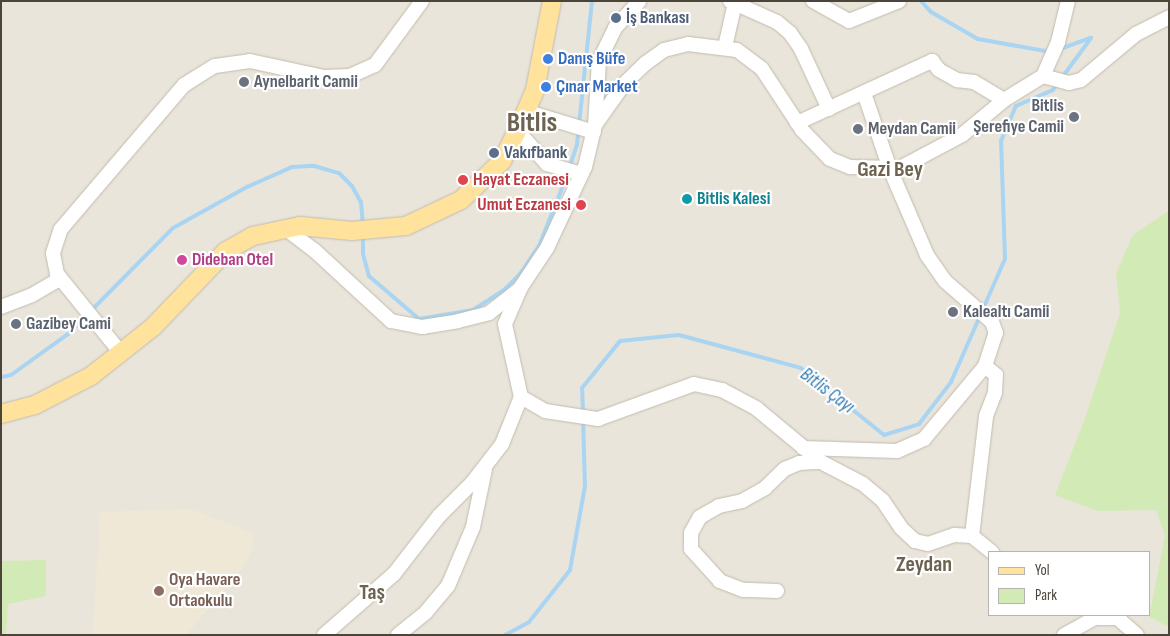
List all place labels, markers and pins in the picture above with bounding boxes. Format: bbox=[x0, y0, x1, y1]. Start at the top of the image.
place label: İş Bankası bbox=[626, 7, 689, 29]
marker: İş Bankası bbox=[610, 12, 622, 24]
place label: Danış Büfe bbox=[558, 48, 625, 70]
marker: Danış Büfe bbox=[542, 53, 554, 65]
place label: Aynelbarit Camii bbox=[254, 71, 358, 93]
marker: Aynelbarit Camii bbox=[238, 76, 250, 88]
place label: Çınar Market bbox=[556, 76, 638, 98]
marker: Çınar Market bbox=[540, 81, 552, 93]
place label: Bitlis Şerefiye Camii bbox=[973, 96, 1064, 138]
marker: Bitlis Şerefiye Camii bbox=[1068, 111, 1080, 123]
place label: Meydan Camii bbox=[868, 118, 956, 140]
marker: Meydan Camii bbox=[852, 123, 864, 135]
place label: Vakıfbank bbox=[504, 142, 567, 164]
marker: Vakıfbank bbox=[488, 147, 500, 159]
place label: Hayat Eczanesi bbox=[473, 169, 569, 191]
marker: Hayat Eczanesi bbox=[457, 174, 469, 186]
place label: Bitlis Kalesi bbox=[697, 188, 770, 210]
marker: Bitlis Kalesi bbox=[681, 193, 693, 205]
place label: Umut Eczanesi bbox=[477, 194, 571, 216]
marker: Umut Eczanesi bbox=[575, 199, 587, 211]
place label: Dideban Otel bbox=[192, 249, 273, 271]
marker: Dideban Otel bbox=[176, 254, 188, 266]
place label: Kalealtı Camii bbox=[963, 301, 1049, 323]
marker: Kalealtı Camii bbox=[947, 306, 959, 318]
place label: Gazibey Cami bbox=[26, 313, 111, 335]
marker: Gazibey Cami bbox=[10, 318, 22, 330]
place label: Oya Havare Ortaokulu bbox=[169, 570, 240, 612]
marker: Oya Havare Ortaokulu bbox=[153, 585, 165, 597]

